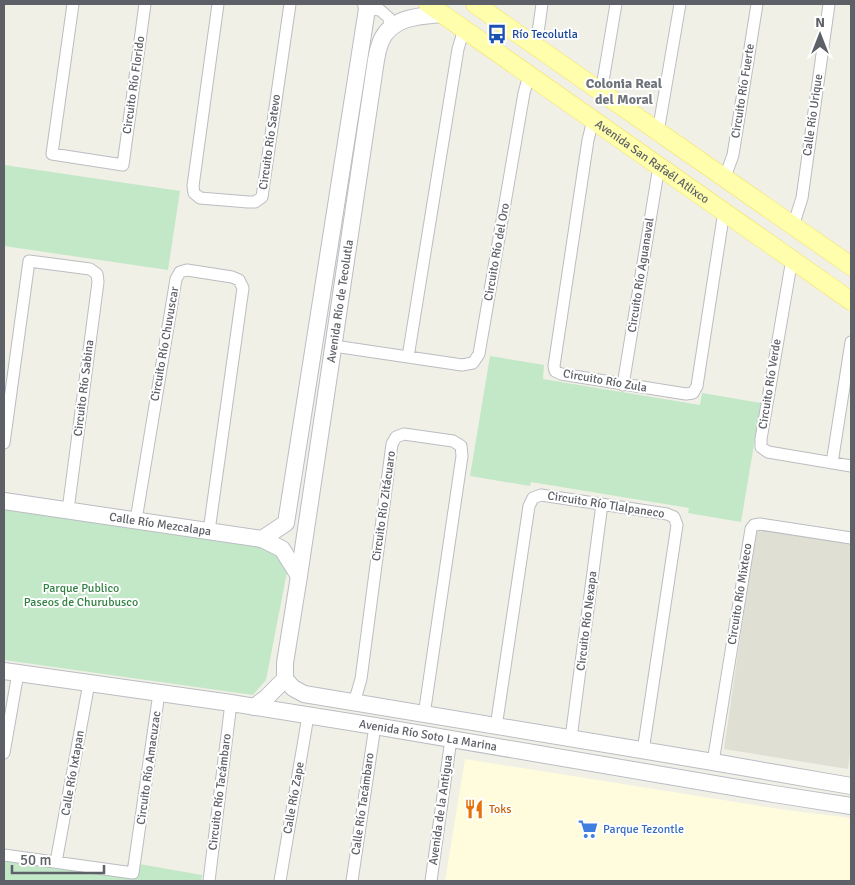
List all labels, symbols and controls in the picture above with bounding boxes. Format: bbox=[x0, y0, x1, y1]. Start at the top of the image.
north arrow bbox=[795, 10, 845, 60]
text: N bbox=[815, 14, 825, 31]
bus stop icon: Río Tecolutla bbox=[486, 23, 508, 45]
place label: Río Tecolutla bbox=[512, 27, 578, 42]
street label: Circuito Río Florido bbox=[120, 35, 148, 135]
street label: Circuito Río Fuerte bbox=[728, 43, 758, 139]
street label: Calle Río Urique bbox=[800, 73, 826, 157]
district label: Colonia Real del Moral bbox=[586, 75, 663, 108]
street label: Circuito Río Satevo bbox=[256, 93, 284, 191]
street label: Avenida San Rafaél Atlixco bbox=[592, 116, 712, 207]
street label: Circuito Río del Oro bbox=[481, 202, 513, 302]
street label: Circuito Río Aguanaval bbox=[625, 216, 658, 334]
street label: Avenida Río de Tecolutla bbox=[323, 239, 357, 364]
street label: Circuito Río Chuvuscar bbox=[148, 285, 183, 402]
street label: Circuito Río Verde bbox=[755, 338, 785, 430]
street label: Circuito Río Sabina bbox=[71, 339, 97, 437]
street label: Circuito Río Zula bbox=[562, 366, 648, 396]
street label: Circuito Río Zitácuaro bbox=[369, 450, 399, 562]
street label: Circuito Río Tlalpaneco bbox=[546, 488, 666, 522]
street label: Calle Río Mezcalapa bbox=[108, 509, 212, 539]
street label: Circuito Río Mixteco bbox=[725, 542, 755, 646]
street label: Circuito Río Nexapa bbox=[573, 570, 601, 672]
park label: Parque Publico Paseos de Churubusco bbox=[24, 581, 138, 610]
street label: Circuito Río Amacuzac bbox=[134, 710, 164, 826]
street label: Avenida Río Soto La Marina bbox=[358, 716, 498, 754]
street label: Calle Río Ixtapan bbox=[58, 729, 88, 817]
street label: Circuito Río Tacámbaro bbox=[205, 733, 235, 851]
street label: Calle Río Tacámbaro bbox=[348, 752, 378, 856]
street label: Avenida de la Antigua bbox=[426, 754, 456, 866]
street label: Calle Río Zape bbox=[280, 761, 308, 835]
restaurant icon: Toks bbox=[463, 798, 485, 820]
place label: Toks bbox=[489, 802, 511, 817]
supermarket icon: Parque Tezontle bbox=[577, 818, 599, 840]
place label: Parque Tezontle bbox=[603, 822, 684, 837]
scale bar bbox=[12, 842, 105, 874]
text: 50 m bbox=[20, 851, 51, 869]

